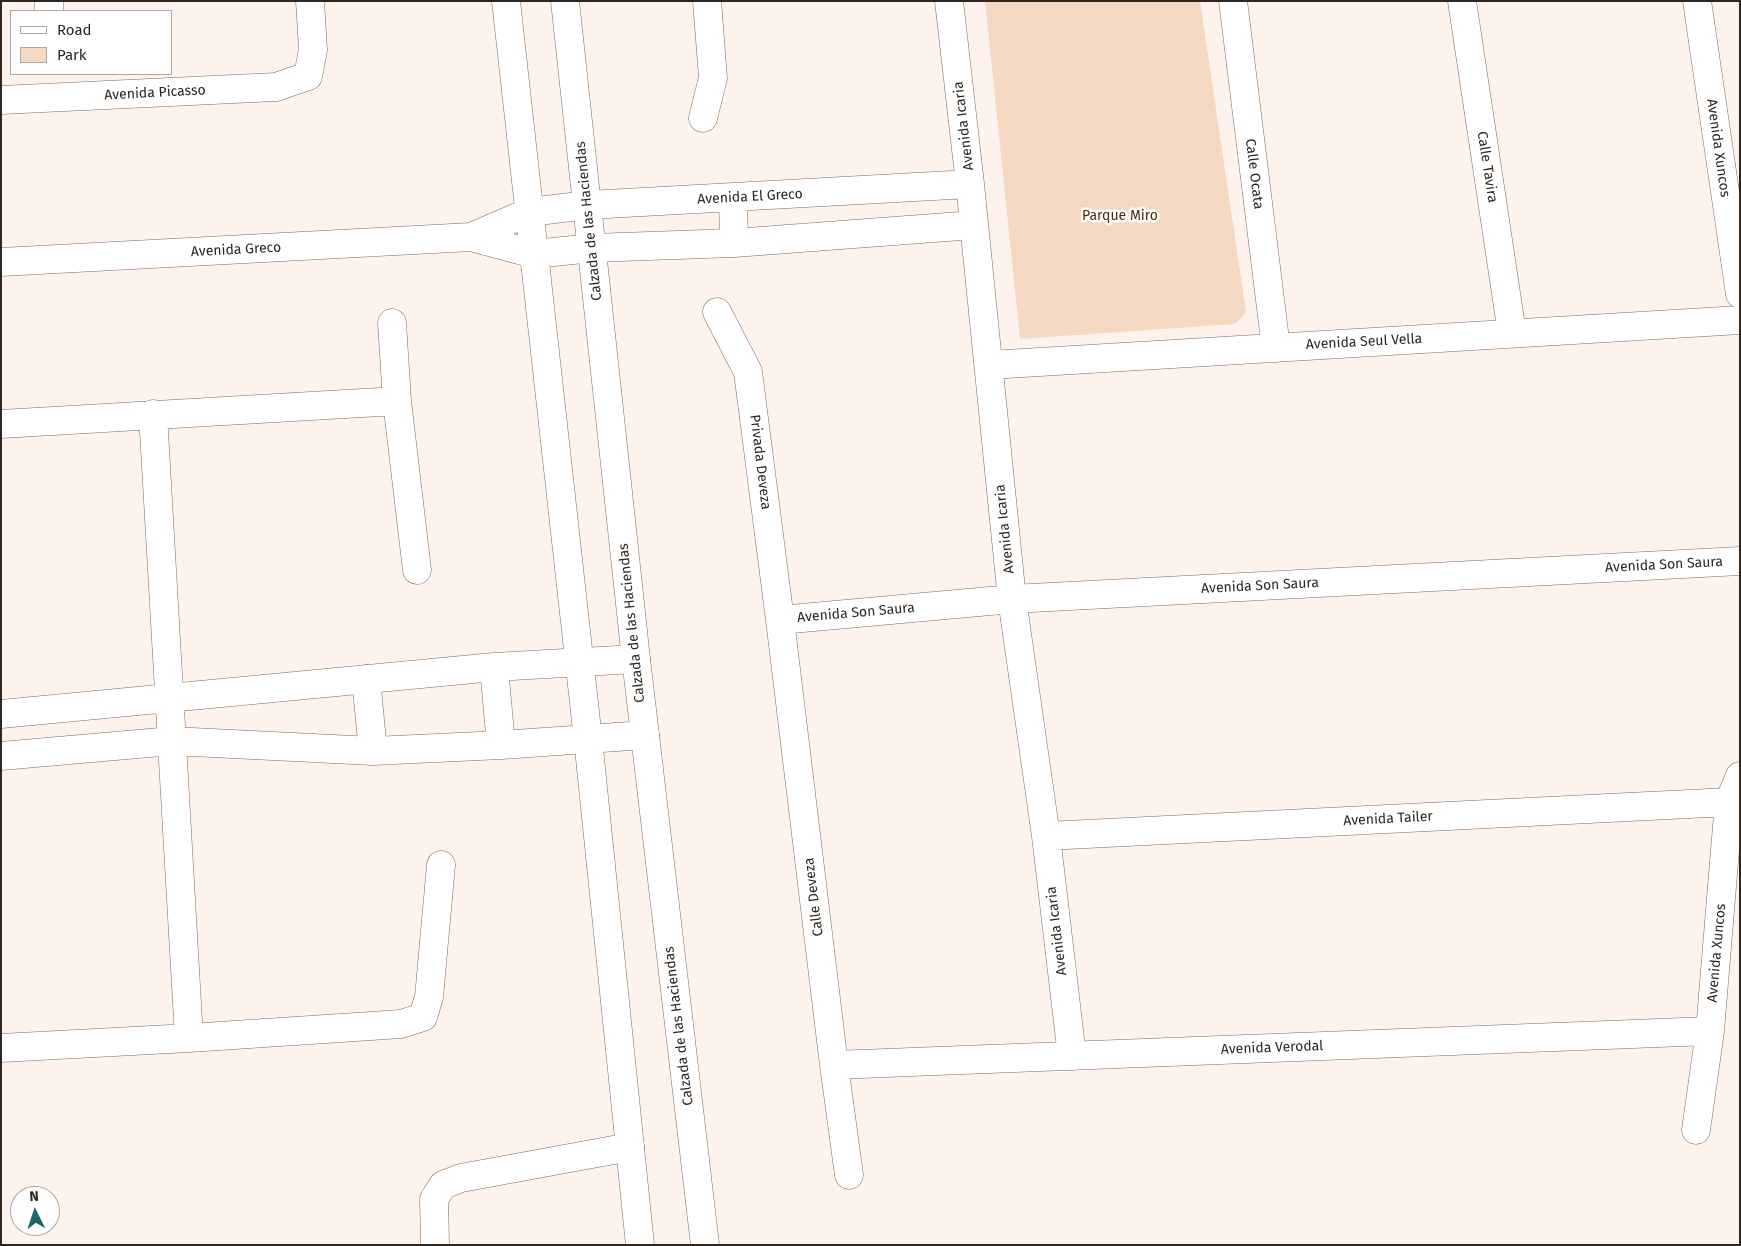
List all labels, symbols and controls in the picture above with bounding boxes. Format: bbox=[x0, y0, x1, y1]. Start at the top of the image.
legend bbox=[10, 10, 172, 75]
text: Road bbox=[57, 21, 92, 39]
text: Park bbox=[57, 46, 87, 64]
street label: Avenida Icaria bbox=[950, 81, 978, 171]
street label: Avenida Picasso bbox=[104, 82, 206, 104]
street label: Avenida Xuncos bbox=[1703, 98, 1733, 198]
street label: Calle Tavira bbox=[1473, 130, 1501, 204]
street label: Calle Ocata bbox=[1241, 138, 1267, 210]
street label: Calzada de las Haciendas bbox=[572, 141, 606, 301]
street label: Avenida El Greco bbox=[697, 186, 803, 208]
park label: Parque Miro bbox=[1082, 208, 1158, 224]
street label: Avenida Greco bbox=[190, 239, 282, 261]
street label: Avenida Seul Vella bbox=[1305, 331, 1423, 353]
street label: Privada Deveza bbox=[746, 414, 774, 510]
street label: Avenida Icaria bbox=[992, 484, 1018, 574]
street label: Calzada de las Haciendas bbox=[615, 543, 649, 703]
street label: Avenida Son Saura bbox=[1605, 554, 1723, 576]
street label: Avenida Son Saura bbox=[1201, 575, 1319, 597]
street label: Avenida Son Saura bbox=[797, 599, 915, 627]
street label: Avenida Tailer bbox=[1343, 808, 1433, 830]
street label: Calle Deveza bbox=[801, 857, 827, 937]
street label: Avenida Icaria bbox=[1043, 886, 1071, 976]
street label: Avenida Xuncos bbox=[1704, 903, 1730, 1003]
street label: Calzada de las Haciendas bbox=[661, 946, 697, 1106]
street label: Avenida Verodal bbox=[1220, 1038, 1324, 1058]
north arrow bbox=[10, 1186, 60, 1236]
text: N bbox=[29, 1188, 39, 1205]

